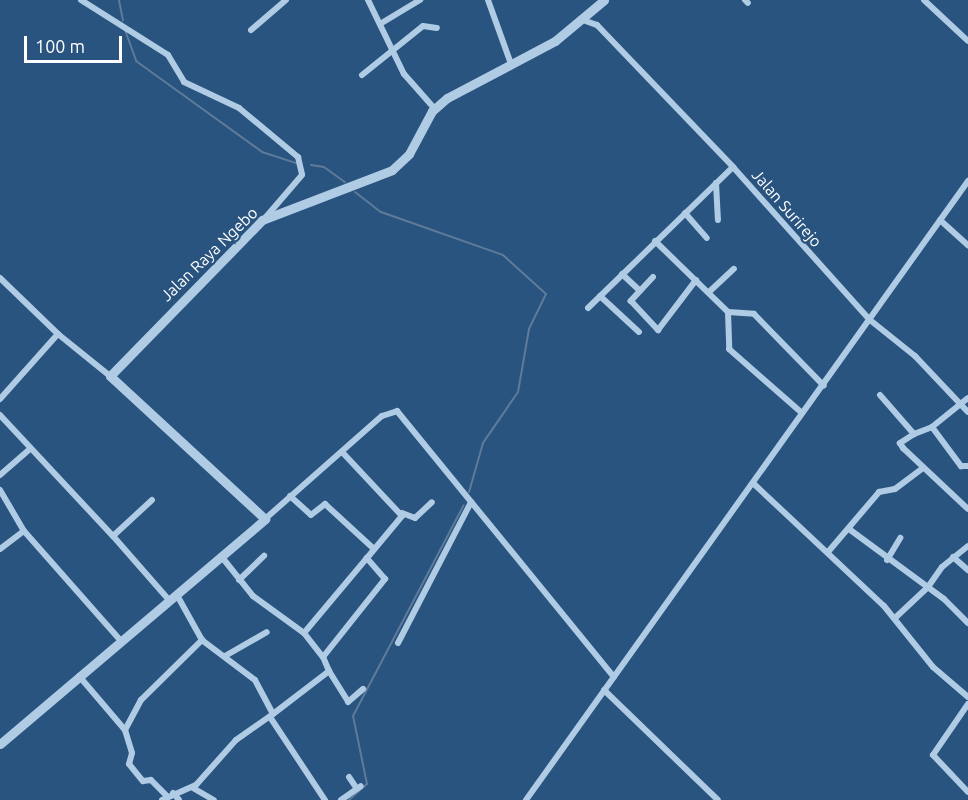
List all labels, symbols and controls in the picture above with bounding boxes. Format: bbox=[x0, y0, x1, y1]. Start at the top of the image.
scale bar bbox=[27, 24, 124, 62]
text: 100 m bbox=[35, 36, 85, 56]
street label: Jalan Surirejo bbox=[748, 165, 826, 251]
street label: Jalan Raya Ngebo bbox=[157, 203, 261, 305]

